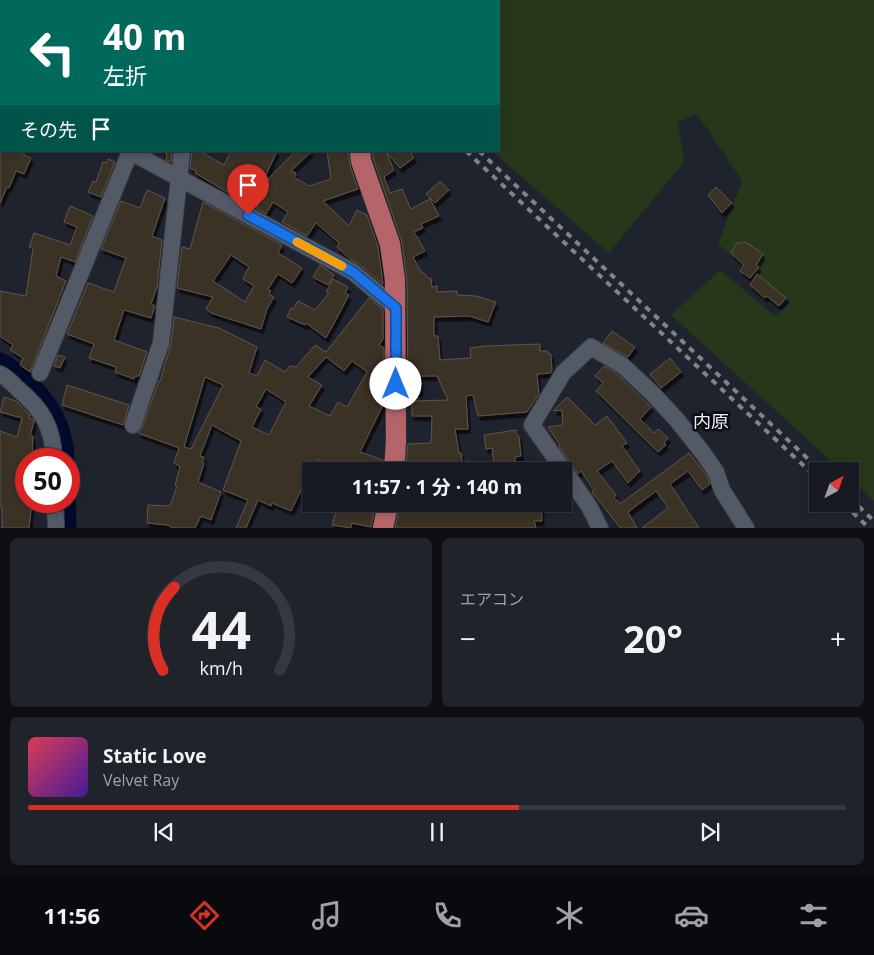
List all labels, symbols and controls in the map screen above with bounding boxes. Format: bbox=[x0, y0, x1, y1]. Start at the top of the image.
text: 40 m bbox=[103, 13, 186, 60]
icon: left bbox=[20, 20, 85, 85]
text: 左折 bbox=[103, 60, 147, 90]
icon: arrive bbox=[87, 115, 115, 143]
text: その先 bbox=[20, 117, 77, 143]
pin bbox=[227, 164, 269, 215]
icon: arrive bbox=[234, 171, 262, 199]
position arrow bbox=[369, 357, 421, 409]
district label: 内原 bbox=[693, 409, 729, 433]
speed limit sign: 50 bbox=[15, 448, 80, 513]
north arrow bbox=[809, 462, 859, 512]
map controls bbox=[809, 462, 859, 512]
text: 11:57 · 1 分 · 140 m bbox=[352, 474, 522, 500]
text: エアコン bbox=[460, 588, 524, 610]
text: 44 bbox=[191, 593, 251, 664]
text: 20° bbox=[623, 612, 683, 664]
text: − bbox=[460, 619, 476, 657]
text: + bbox=[830, 619, 846, 657]
text: km/h bbox=[199, 656, 243, 680]
text: Static Love bbox=[103, 743, 206, 769]
text: Velvet Ray bbox=[103, 769, 179, 791]
icon: previous bbox=[150, 818, 178, 846]
icon: pause bbox=[423, 818, 451, 846]
icon: next bbox=[696, 818, 724, 846]
icon: directions bbox=[187, 898, 222, 933]
icon: music bbox=[309, 898, 344, 933]
icon: phone bbox=[430, 898, 465, 933]
icon: climate bbox=[552, 898, 587, 933]
icon: car bbox=[674, 898, 709, 933]
icon: filters bbox=[796, 898, 831, 933]
text: 11:56 bbox=[43, 900, 100, 930]

